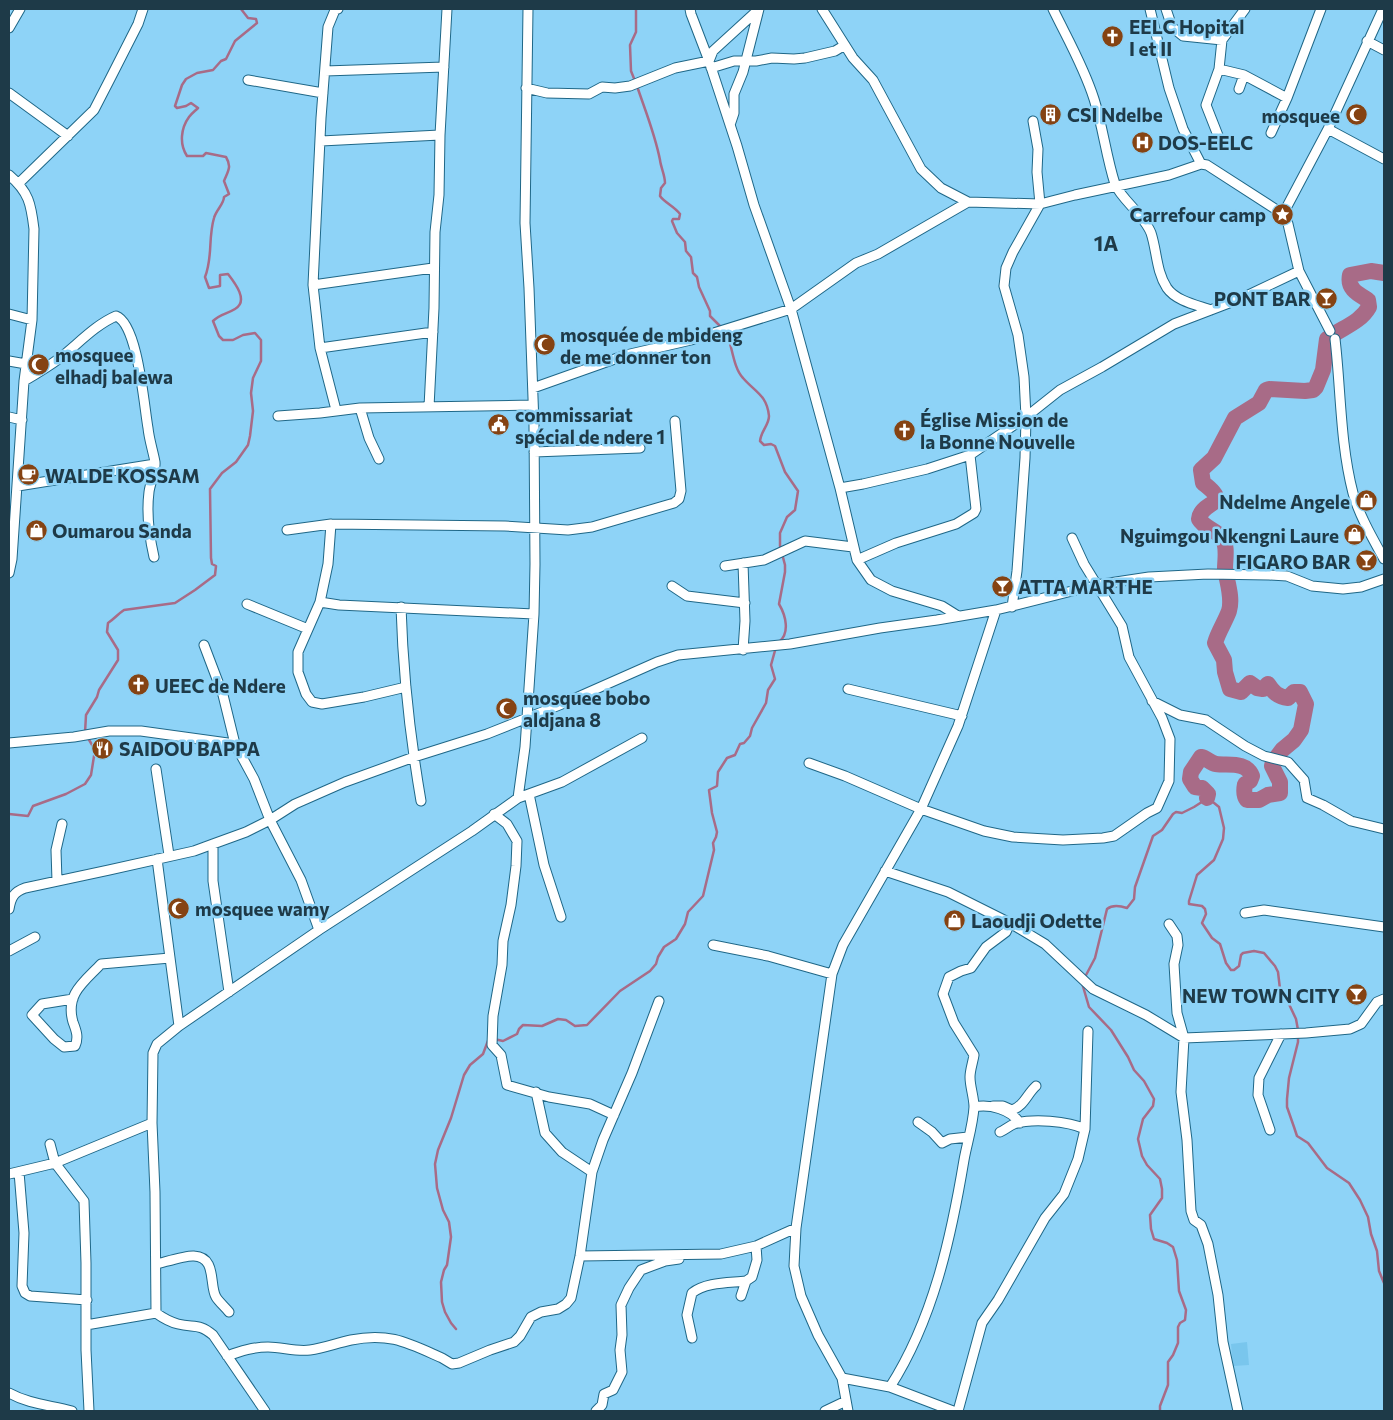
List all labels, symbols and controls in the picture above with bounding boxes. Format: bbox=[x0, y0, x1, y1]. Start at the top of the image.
place label: EELC Hopital I et II bbox=[1129, 15, 1244, 60]
church icon: EELC Hopital I et II bbox=[1101, 25, 1125, 49]
building icon: CSI Ndelbe bbox=[1039, 102, 1063, 126]
place label: CSI Ndelbe bbox=[1067, 103, 1163, 126]
mosque icon: mosquee bbox=[1344, 103, 1368, 127]
place label: mosquee bbox=[1261, 104, 1340, 127]
hospital icon: DOS-EELC bbox=[1130, 130, 1154, 154]
place label: DOS-EELC bbox=[1158, 131, 1253, 154]
place icon: Carrefour camp bbox=[1270, 202, 1294, 226]
place label: Carrefour camp bbox=[1130, 203, 1266, 226]
district label: 1A bbox=[1094, 230, 1118, 255]
bar icon: PONT BAR bbox=[1315, 286, 1339, 310]
place label: PONT BAR bbox=[1214, 287, 1311, 310]
place label: mosquée de mbideng de me donner ton bbox=[560, 323, 743, 368]
mosque icon: mosquée de mbideng de me donner ton bbox=[532, 333, 556, 357]
place label: mosquee elhadj balewa bbox=[55, 343, 173, 388]
mosque icon: mosquee elhadj balewa bbox=[27, 353, 51, 377]
place label: commissariat spécial de ndere 1 bbox=[515, 403, 665, 448]
place label: Église Mission de la Bonne Nouvelle bbox=[920, 408, 1075, 453]
public building icon: commissariat spécial de ndere 1 bbox=[487, 413, 511, 437]
church icon: Église Mission de la Bonne Nouvelle bbox=[892, 418, 916, 442]
cafe icon: WALDE KOSSAM bbox=[17, 463, 41, 487]
place label: WALDE KOSSAM bbox=[45, 464, 200, 487]
shop icon: Ndelme Angele bbox=[1354, 489, 1378, 513]
place label: Ndelme Angele bbox=[1219, 490, 1350, 513]
shop icon: Oumarou Sanda bbox=[24, 518, 48, 542]
place label: Oumarou Sanda bbox=[52, 519, 192, 542]
shop icon: Nguimgou Nkengni Laure bbox=[1343, 523, 1367, 547]
place label: Nguimgou Nkengni Laure bbox=[1120, 524, 1339, 547]
bar icon: FIGARO BAR bbox=[1355, 549, 1379, 573]
place label: FIGARO BAR bbox=[1236, 550, 1351, 573]
bar icon: ATTA MARTHE bbox=[990, 574, 1014, 598]
place label: ATTA MARTHE bbox=[1018, 575, 1153, 598]
church icon: UEEC de Ndere bbox=[127, 673, 151, 697]
place label: UEEC de Ndere bbox=[155, 674, 286, 697]
place label: mosquee bobo aldjana 8 bbox=[523, 686, 650, 731]
mosque icon: mosquee bobo aldjana 8 bbox=[495, 696, 519, 720]
restaurant icon: SAIDOU BAPPA bbox=[91, 736, 115, 760]
place label: SAIDOU BAPPA bbox=[119, 737, 261, 760]
mosque icon: mosquee wamy bbox=[167, 896, 191, 920]
place label: mosquee wamy bbox=[195, 897, 330, 920]
shop icon: Laoudji Odette bbox=[943, 908, 967, 932]
place label: Laoudji Odette bbox=[971, 909, 1102, 932]
bar icon: NEW TOWN CITY bbox=[1344, 983, 1368, 1007]
place label: NEW TOWN CITY bbox=[1182, 984, 1340, 1007]

